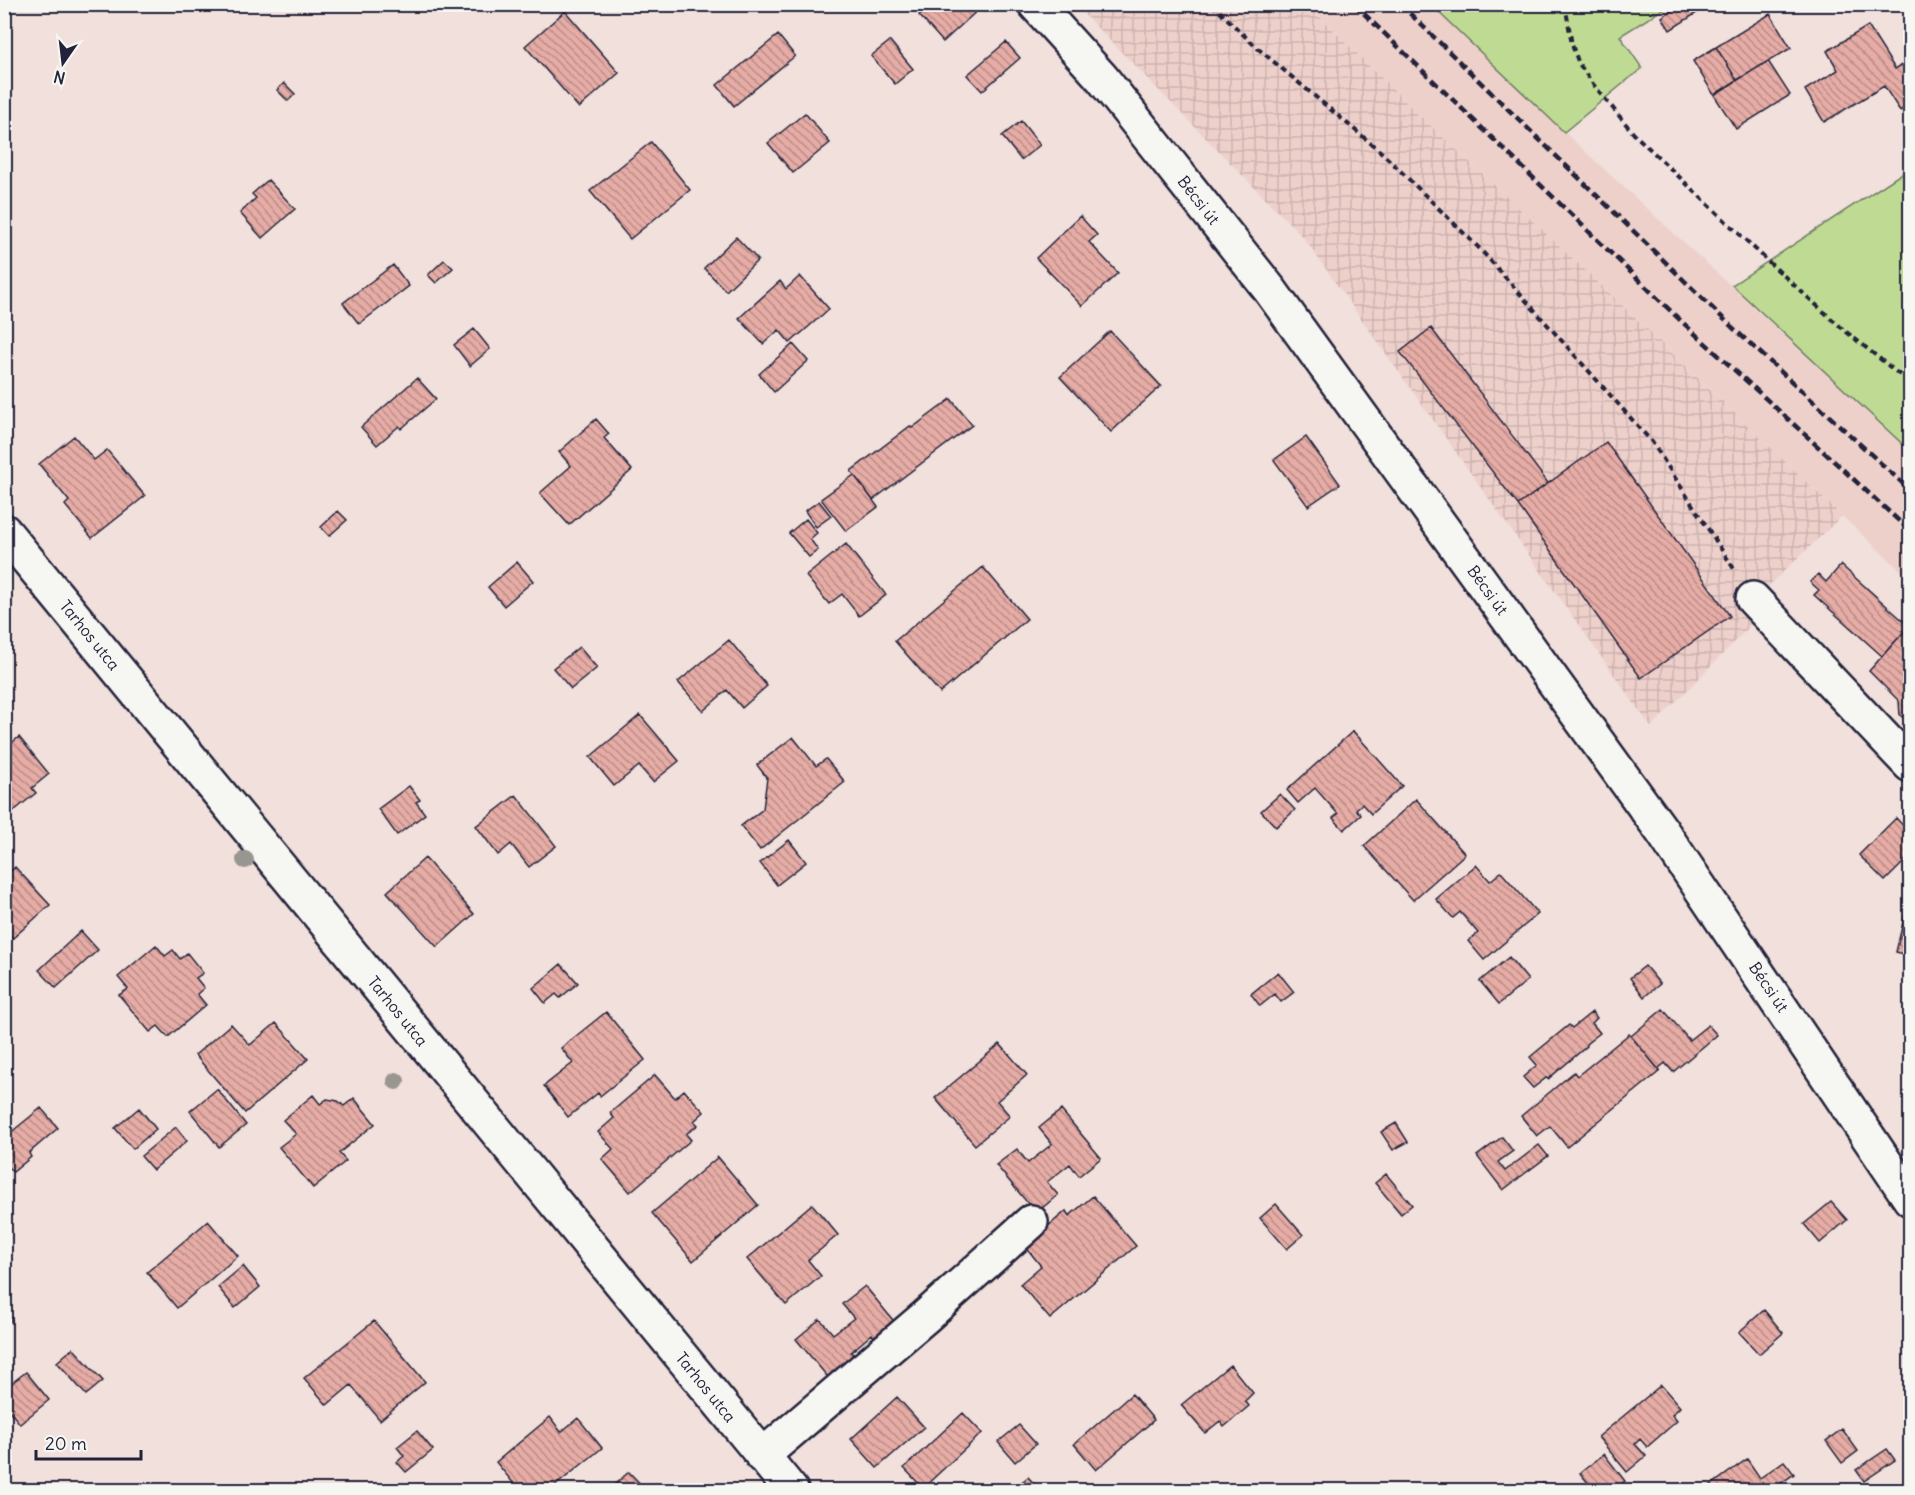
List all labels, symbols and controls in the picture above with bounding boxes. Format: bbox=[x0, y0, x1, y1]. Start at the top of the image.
north arrow bbox=[33, 33, 93, 93]
text: N bbox=[52, 67, 67, 89]
street label: Bécsi út bbox=[1174, 172, 1225, 229]
street label: Bécsi út bbox=[1463, 561, 1513, 619]
street label: Tarhos utca bbox=[56, 596, 124, 674]
street label: Bécsi út bbox=[1745, 958, 1793, 1017]
street label: Tarhos utca bbox=[364, 972, 432, 1050]
street label: Tarhos utca bbox=[672, 1348, 740, 1426]
scale bar bbox=[36, 1423, 141, 1461]
text: 20 m bbox=[45, 1432, 87, 1455]

